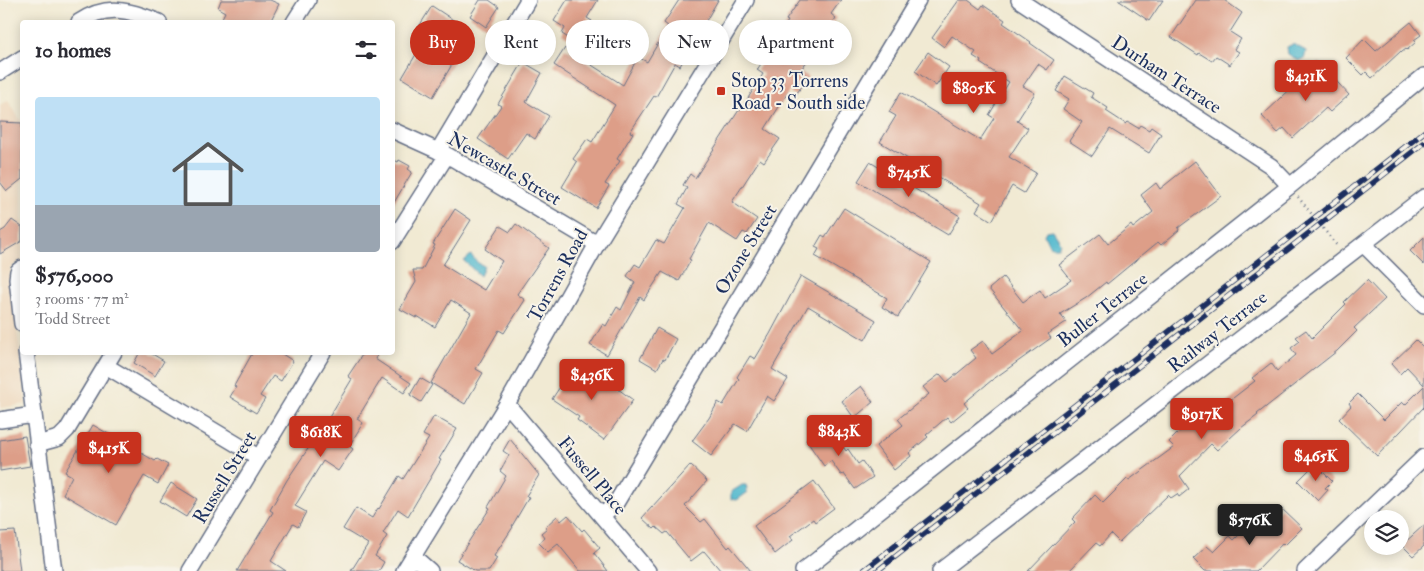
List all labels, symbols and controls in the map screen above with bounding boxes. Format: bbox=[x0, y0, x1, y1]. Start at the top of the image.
chip: Buy bbox=[410, 20, 475, 65]
chip: Rent bbox=[485, 20, 556, 65]
chip: Filters bbox=[566, 20, 649, 65]
chip: New bbox=[659, 20, 729, 65]
chip: Apartment bbox=[739, 20, 852, 65]
street label: Durham Terrace bbox=[1107, 30, 1226, 119]
icon: filters bbox=[352, 36, 380, 64]
text: 10 homes bbox=[35, 37, 111, 64]
pin: $431K bbox=[1271, 59, 1341, 102]
text: $431K bbox=[1286, 66, 1326, 86]
place label: Stop 33 Torrens Road - South side bbox=[731, 69, 865, 115]
pin: $805K bbox=[939, 72, 1009, 114]
text: $805K bbox=[953, 78, 995, 98]
marker: Stop 33 Torrens Road - South side bbox=[715, 85, 727, 97]
street label: Newcastle Street bbox=[444, 127, 565, 211]
icon: home bbox=[163, 129, 253, 219]
pin: $745K bbox=[874, 156, 944, 198]
text: $745K bbox=[888, 162, 930, 182]
street label: Ozone Street bbox=[709, 200, 782, 299]
street label: Torrens Road bbox=[522, 224, 594, 326]
text: $576,000 bbox=[35, 262, 114, 289]
street label: Buller Terrace bbox=[1053, 267, 1153, 353]
street label: Railway Terrace bbox=[1163, 285, 1272, 378]
text: 3 rooms · 77 m² bbox=[35, 289, 129, 309]
text: Todd Street bbox=[35, 309, 110, 329]
pin: $436K bbox=[557, 358, 627, 401]
text: $436K bbox=[570, 365, 614, 385]
pin: $917K bbox=[1167, 398, 1237, 440]
text: $917K bbox=[1181, 404, 1223, 424]
pin: $843K bbox=[804, 414, 874, 457]
pin: $618K bbox=[286, 416, 356, 458]
text: $843K bbox=[818, 421, 860, 441]
text: $618K bbox=[300, 422, 342, 442]
street label: Russell Street bbox=[188, 427, 262, 528]
street label: Fussell Place bbox=[552, 431, 632, 520]
pin: $415K bbox=[74, 432, 144, 474]
text: $415K bbox=[88, 438, 130, 458]
pin: $465K bbox=[1281, 440, 1351, 482]
text: $465K bbox=[1294, 446, 1338, 466]
pin: $576K bbox=[1215, 504, 1285, 546]
text: $576K bbox=[1229, 510, 1271, 530]
map controls bbox=[1364, 510, 1409, 555]
button: layers bbox=[1364, 510, 1409, 555]

